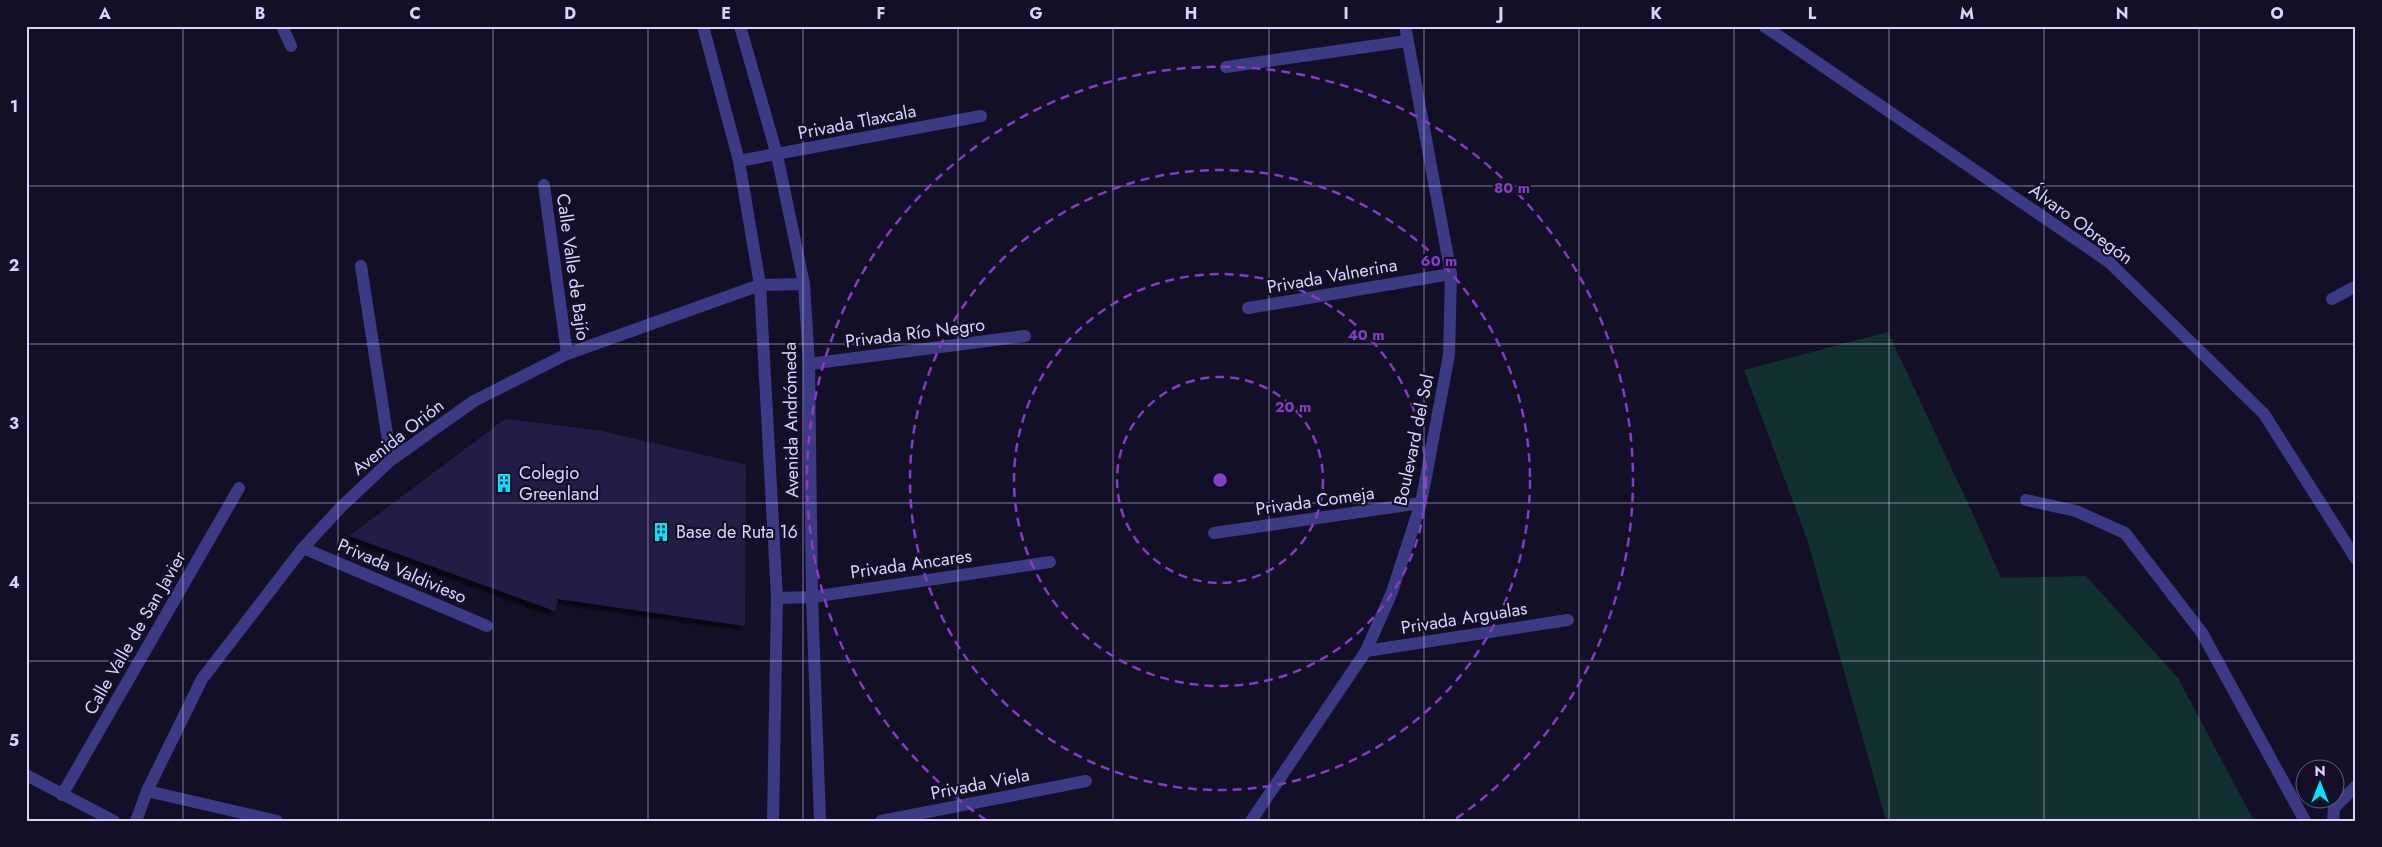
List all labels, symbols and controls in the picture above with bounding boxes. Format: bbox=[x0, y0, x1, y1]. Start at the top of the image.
text: A bbox=[98, 2, 111, 25]
text: B bbox=[255, 2, 265, 25]
text: C bbox=[409, 2, 421, 25]
text: D bbox=[564, 2, 576, 25]
text: E bbox=[721, 2, 731, 25]
text: F bbox=[877, 2, 885, 25]
text: G bbox=[1029, 2, 1043, 25]
text: H bbox=[1185, 2, 1197, 25]
text: I bbox=[1343, 2, 1349, 25]
text: J bbox=[1495, 2, 1504, 25]
text: K bbox=[1650, 2, 1662, 25]
text: L bbox=[1808, 2, 1817, 25]
text: M bbox=[1960, 2, 1974, 25]
text: N bbox=[2116, 2, 2128, 25]
text: O bbox=[2270, 2, 2284, 25]
text: 1 bbox=[10, 95, 18, 118]
street label: Privada Tlaxcala bbox=[796, 98, 918, 146]
text: 80 m bbox=[1494, 177, 1530, 199]
street label: Álvaro Obregón bbox=[2024, 177, 2138, 271]
street label: Calle Valle de Bajío bbox=[550, 192, 596, 342]
text: 60 m bbox=[1421, 250, 1457, 272]
street label: Privada Valnerina bbox=[1265, 252, 1399, 300]
text: 2 bbox=[9, 254, 19, 277]
street label: Privada Río Negro bbox=[844, 312, 986, 354]
text: 40 m bbox=[1347, 324, 1385, 346]
street label: Avenida Andrómeda bbox=[777, 342, 805, 498]
street label: Boulevard del Sol bbox=[1387, 372, 1441, 508]
street label: Avenida Orión bbox=[346, 393, 450, 481]
text: 20 m bbox=[1275, 396, 1311, 418]
text: 3 bbox=[9, 412, 19, 435]
place label: Colegio Greenland bbox=[519, 460, 599, 507]
centre of rings bbox=[1211, 471, 1229, 489]
building icon: Colegio Greenland bbox=[493, 472, 515, 494]
street label: Privada Comeja bbox=[1254, 480, 1376, 522]
place label: Base de Ruta 16 bbox=[676, 519, 798, 545]
building icon: Base de Ruta 16 bbox=[650, 521, 672, 543]
street label: Privada Valdivieso bbox=[333, 532, 471, 610]
street label: Privada Ancares bbox=[849, 543, 973, 585]
street label: Calle Valle de San Javier bbox=[78, 546, 193, 720]
text: 4 bbox=[8, 571, 20, 594]
street label: Privada Argualas bbox=[1399, 595, 1529, 641]
text: 5 bbox=[9, 729, 19, 752]
north arrow bbox=[2294, 760, 2344, 810]
text: N bbox=[2314, 761, 2326, 781]
street label: Privada Viela bbox=[928, 762, 1032, 806]

